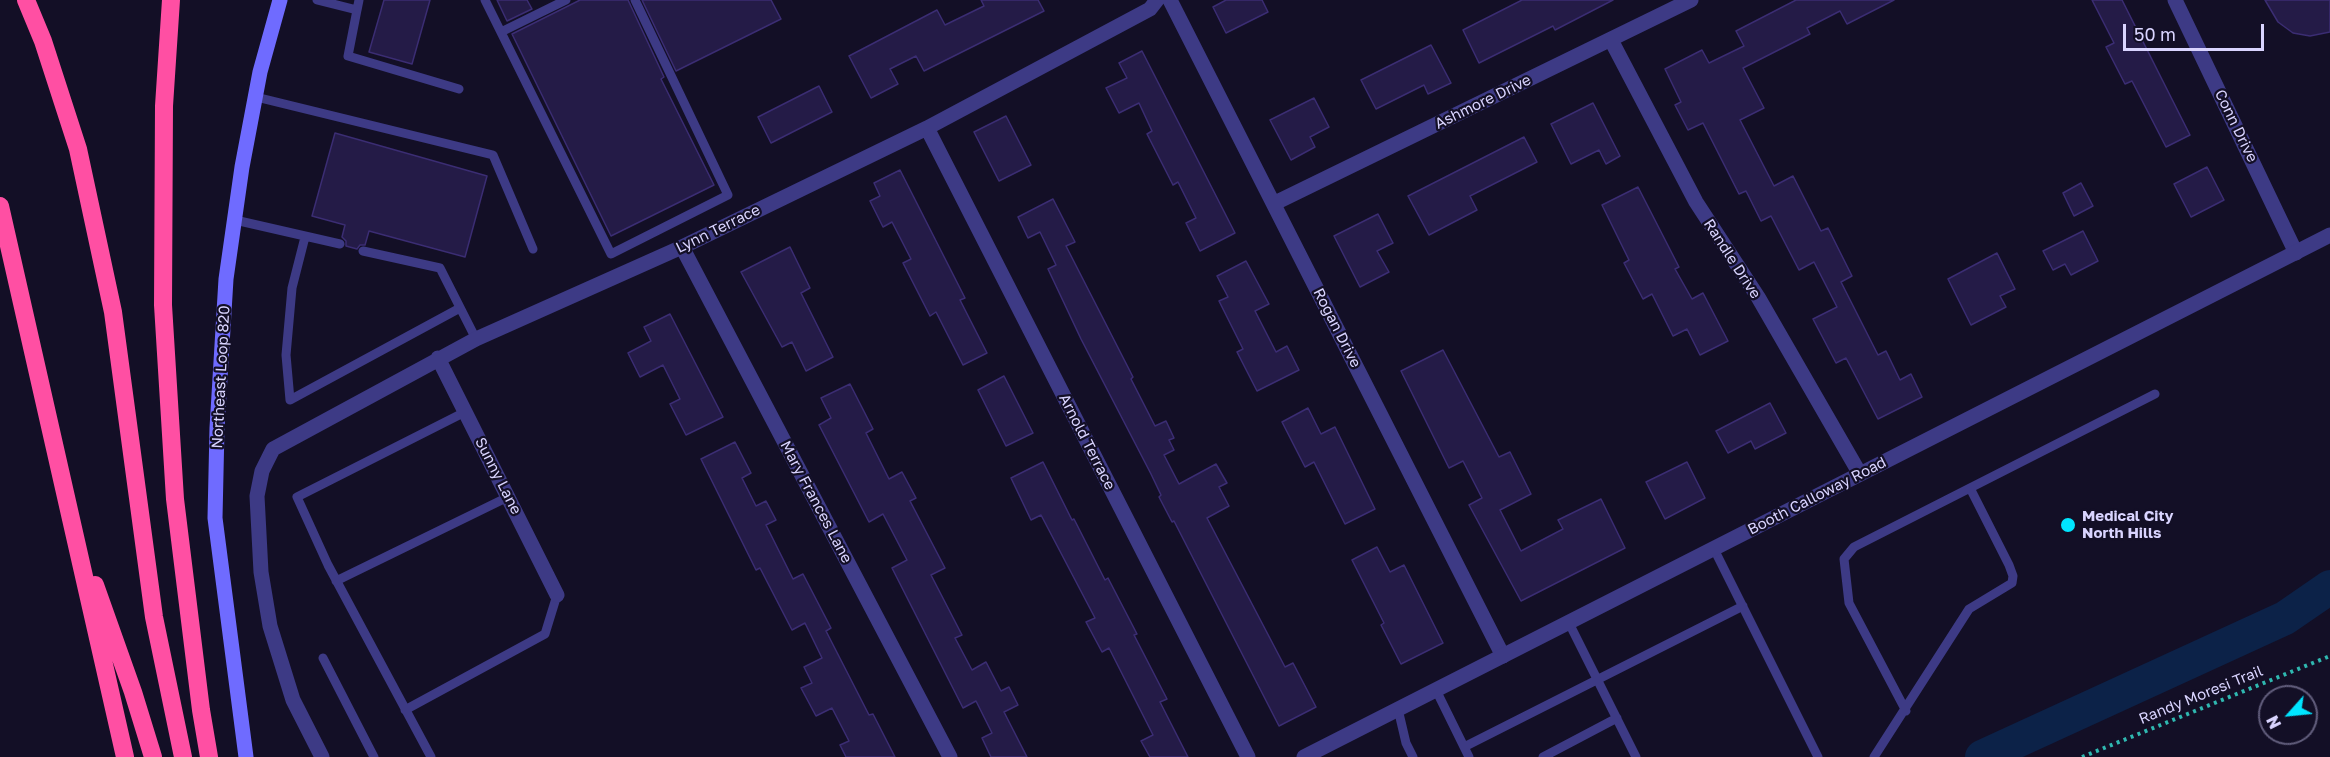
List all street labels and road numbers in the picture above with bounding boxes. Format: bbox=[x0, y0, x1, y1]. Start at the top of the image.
street label: Ashmore Drive bbox=[1432, 71, 1534, 133]
street label: Conn Drive bbox=[2211, 87, 2261, 165]
street label: Lynn Terrace bbox=[673, 201, 763, 257]
street label: Randle Drive bbox=[1700, 216, 1764, 302]
street label: Rogan Drive bbox=[1309, 285, 1365, 371]
street label: Northeast Loop 820 bbox=[208, 305, 234, 449]
street label: Arnold Terrace bbox=[1055, 391, 1119, 493]
street label: Sunny Lane bbox=[471, 434, 525, 518]
street label: Mary Frances Lane bbox=[776, 438, 856, 566]
street label: Booth Calloway Road bbox=[1745, 453, 1889, 539]
street label: Randy Moresi Trail bbox=[2136, 662, 2266, 728]

